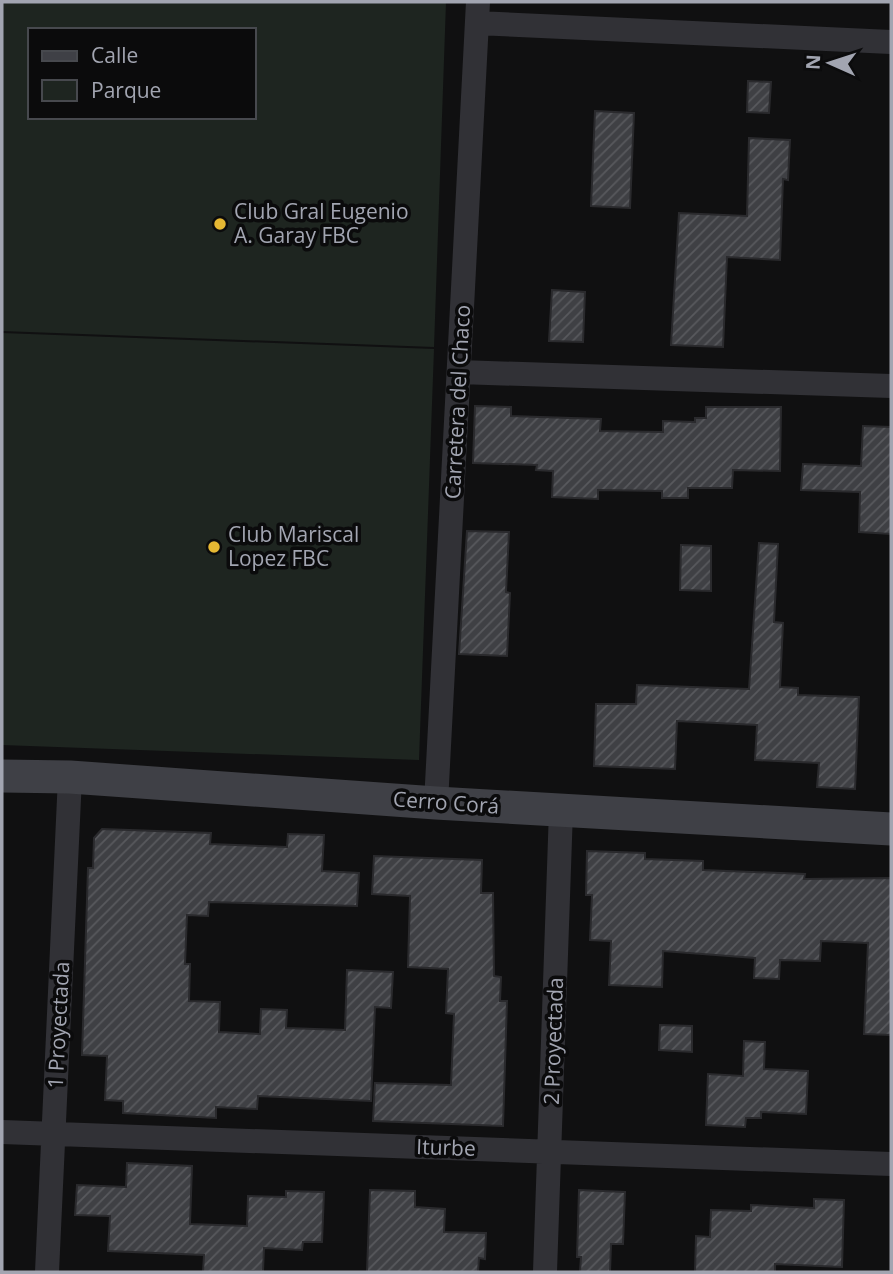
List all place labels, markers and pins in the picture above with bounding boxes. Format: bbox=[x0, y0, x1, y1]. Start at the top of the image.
place label: Club Gral Eugenio A. Garay FBC bbox=[234, 197, 409, 249]
marker: Club Gral Eugenio A. Garay FBC bbox=[212, 216, 228, 232]
place label: Club Mariscal Lopez FBC bbox=[228, 520, 359, 572]
marker: Club Mariscal Lopez FBC bbox=[206, 539, 222, 555]

